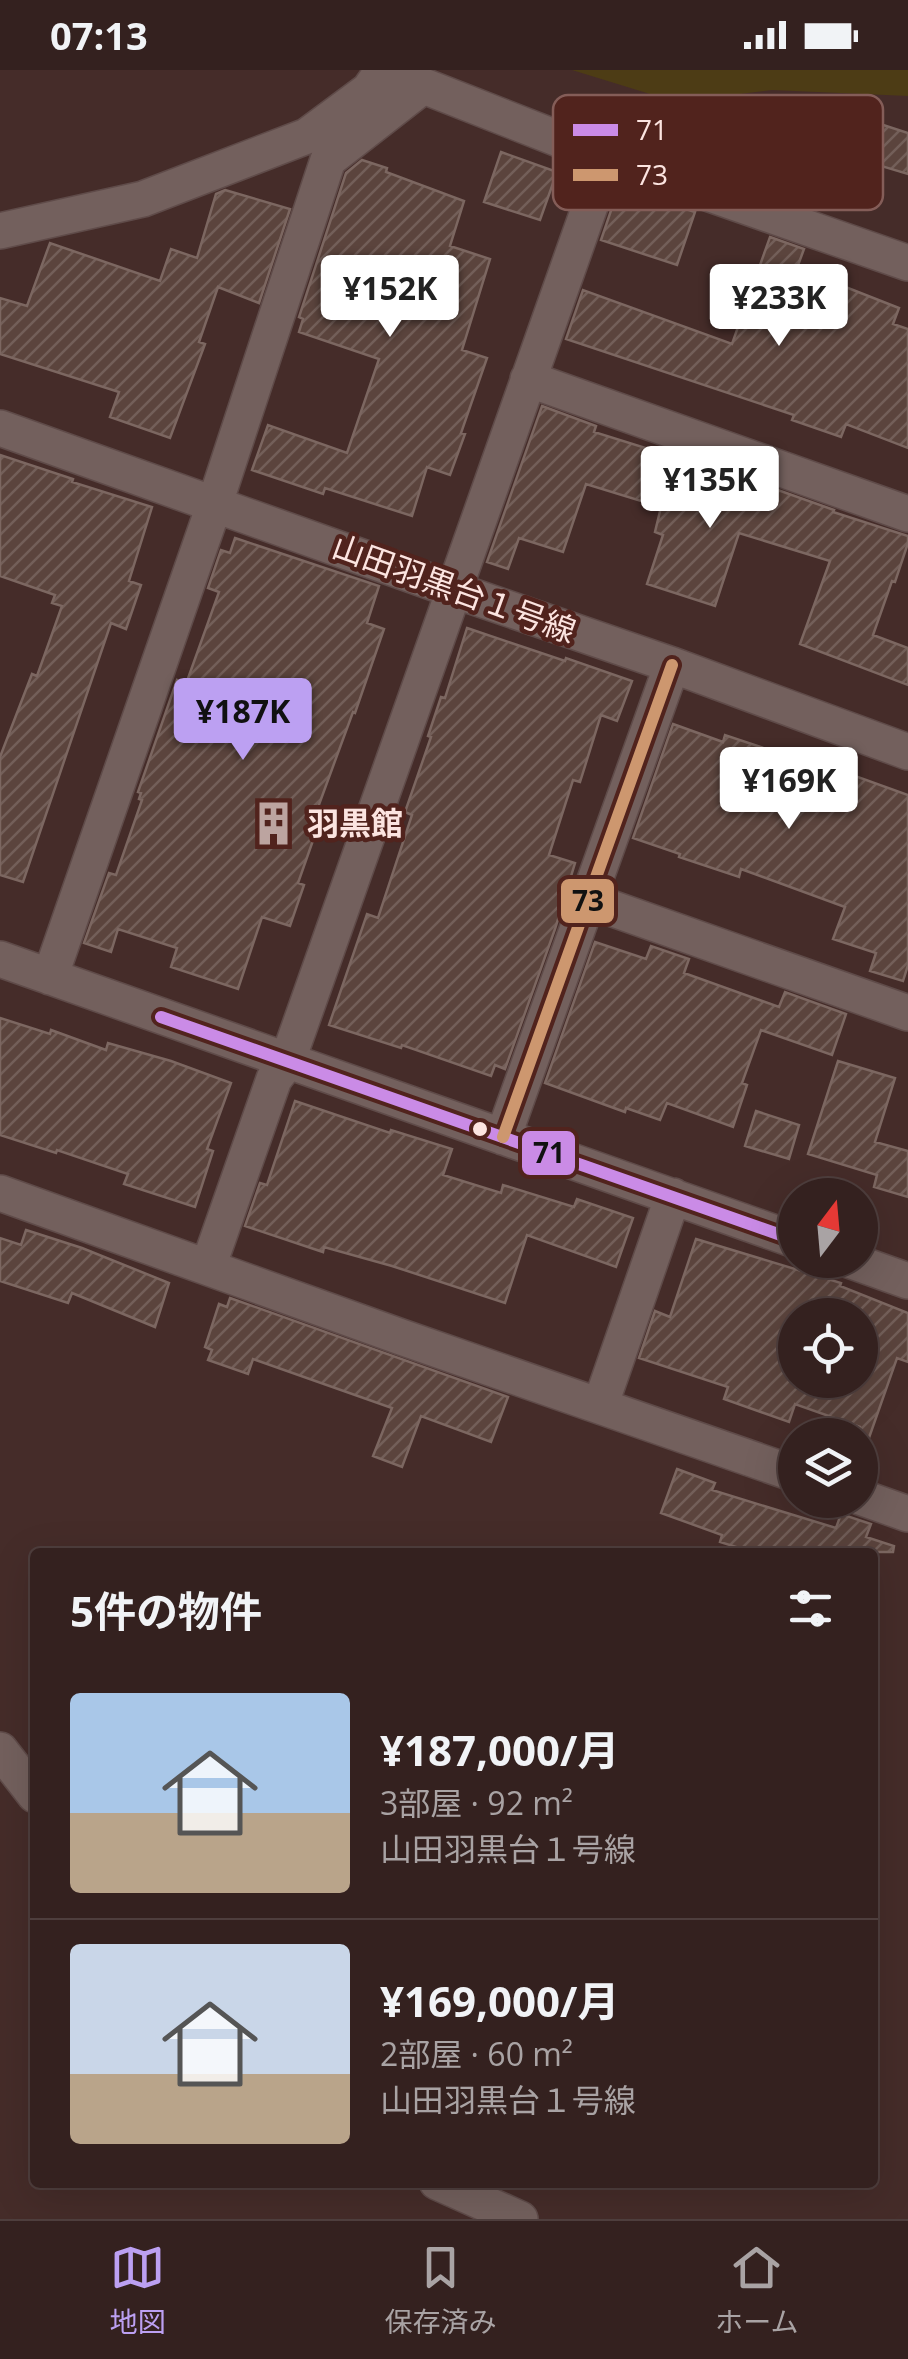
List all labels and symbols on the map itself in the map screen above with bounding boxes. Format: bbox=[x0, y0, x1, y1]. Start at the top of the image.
legend bbox=[553, 95, 883, 210]
text: 71 bbox=[636, 110, 668, 148]
text: 73 bbox=[636, 155, 668, 193]
pin: ¥152K bbox=[320, 255, 460, 340]
pin: ¥233K bbox=[709, 264, 849, 349]
pin: ¥135K bbox=[640, 446, 780, 531]
street label: 山田羽黒台１号線 bbox=[327, 524, 582, 652]
pin: ¥187K bbox=[173, 678, 313, 763]
pin: ¥169K bbox=[719, 747, 859, 832]
building icon: 羽黒館 bbox=[250, 800, 298, 848]
place label: 羽黒館 bbox=[307, 801, 403, 844]
line badge: 73 bbox=[559, 877, 616, 925]
text: 73 bbox=[572, 881, 604, 919]
unlabelled marker bbox=[470, 1119, 490, 1139]
line badge: 71 bbox=[520, 1129, 577, 1177]
text: 71 bbox=[533, 1133, 565, 1171]
north arrow bbox=[778, 1178, 878, 1278]

